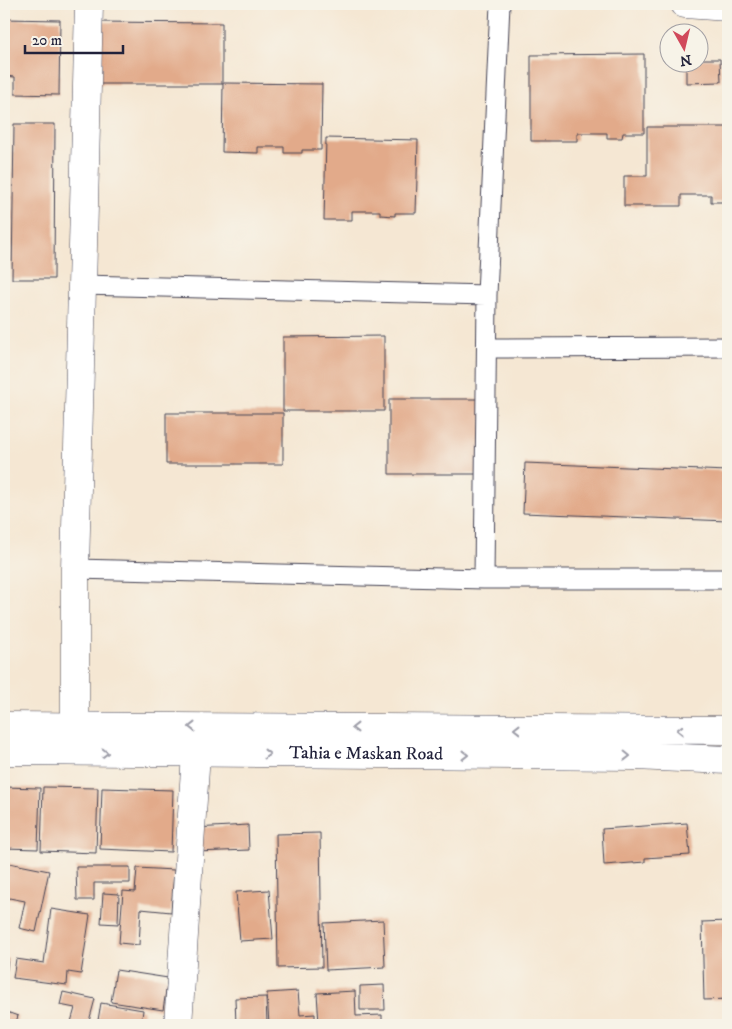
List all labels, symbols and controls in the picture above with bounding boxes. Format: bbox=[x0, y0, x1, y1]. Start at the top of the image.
scale bar bbox=[25, 22, 122, 54]
north arrow bbox=[660, 22, 710, 72]
text: 20 m bbox=[32, 31, 62, 50]
text: N bbox=[678, 50, 693, 70]
one-way arrow bbox=[188, 722, 196, 732]
one-way arrow bbox=[350, 723, 358, 733]
one-way arrow bbox=[513, 724, 520, 734]
one-way arrow bbox=[675, 725, 683, 735]
street label: Tahia e Maskan Road bbox=[289, 742, 443, 765]
one-way arrow bbox=[102, 748, 109, 758]
one-way arrow bbox=[264, 749, 272, 759]
one-way arrow bbox=[462, 750, 469, 760]
one-way arrow bbox=[624, 751, 632, 761]

